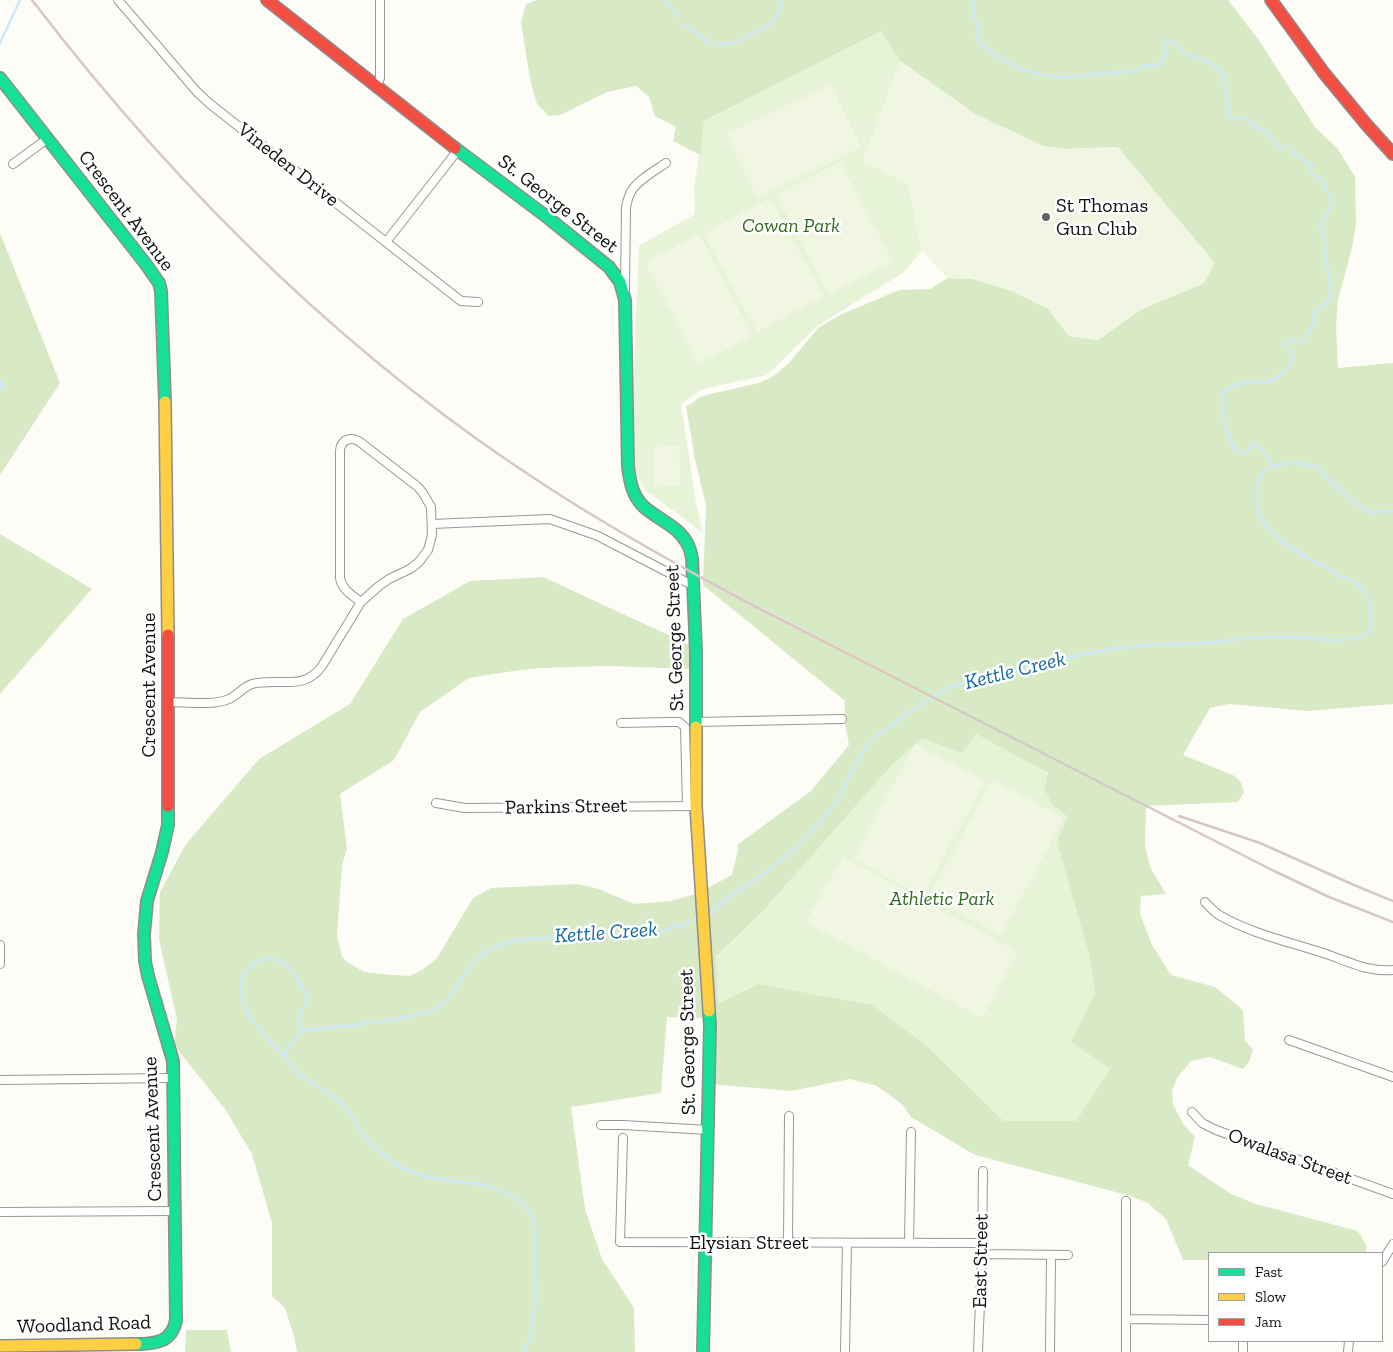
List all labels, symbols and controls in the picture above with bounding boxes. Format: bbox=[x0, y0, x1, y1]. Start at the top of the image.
street label: Vineden Drive bbox=[232, 118, 344, 212]
street label: Crescent Avenue bbox=[73, 146, 179, 276]
street label: St. George Street bbox=[493, 150, 623, 258]
place label: St Thomas Gun Club bbox=[1056, 194, 1148, 241]
marker: St Thomas Gun Club bbox=[1040, 211, 1052, 223]
park label: Cowan Park bbox=[742, 214, 840, 238]
street label: St. George Street bbox=[660, 564, 690, 712]
street label: Crescent Avenue bbox=[137, 613, 161, 757]
water label: Kettle Creek bbox=[962, 646, 1068, 696]
street label: Parkins Street bbox=[504, 794, 628, 820]
park label: Athletic Park bbox=[890, 887, 994, 911]
water label: Kettle Creek bbox=[554, 917, 658, 949]
street label: St. George Street bbox=[675, 969, 701, 1115]
street label: Crescent Avenue bbox=[138, 1056, 168, 1202]
street label: Owalasa Street bbox=[1225, 1123, 1355, 1191]
street label: East Street bbox=[968, 1213, 994, 1309]
street label: Elysian Street bbox=[689, 1231, 809, 1255]
legend bbox=[1208, 1252, 1383, 1342]
text: Fast bbox=[1255, 1263, 1283, 1281]
text: Slow bbox=[1255, 1288, 1286, 1306]
street label: Woodland Road bbox=[17, 1311, 151, 1339]
text: Jam bbox=[1255, 1313, 1282, 1331]

